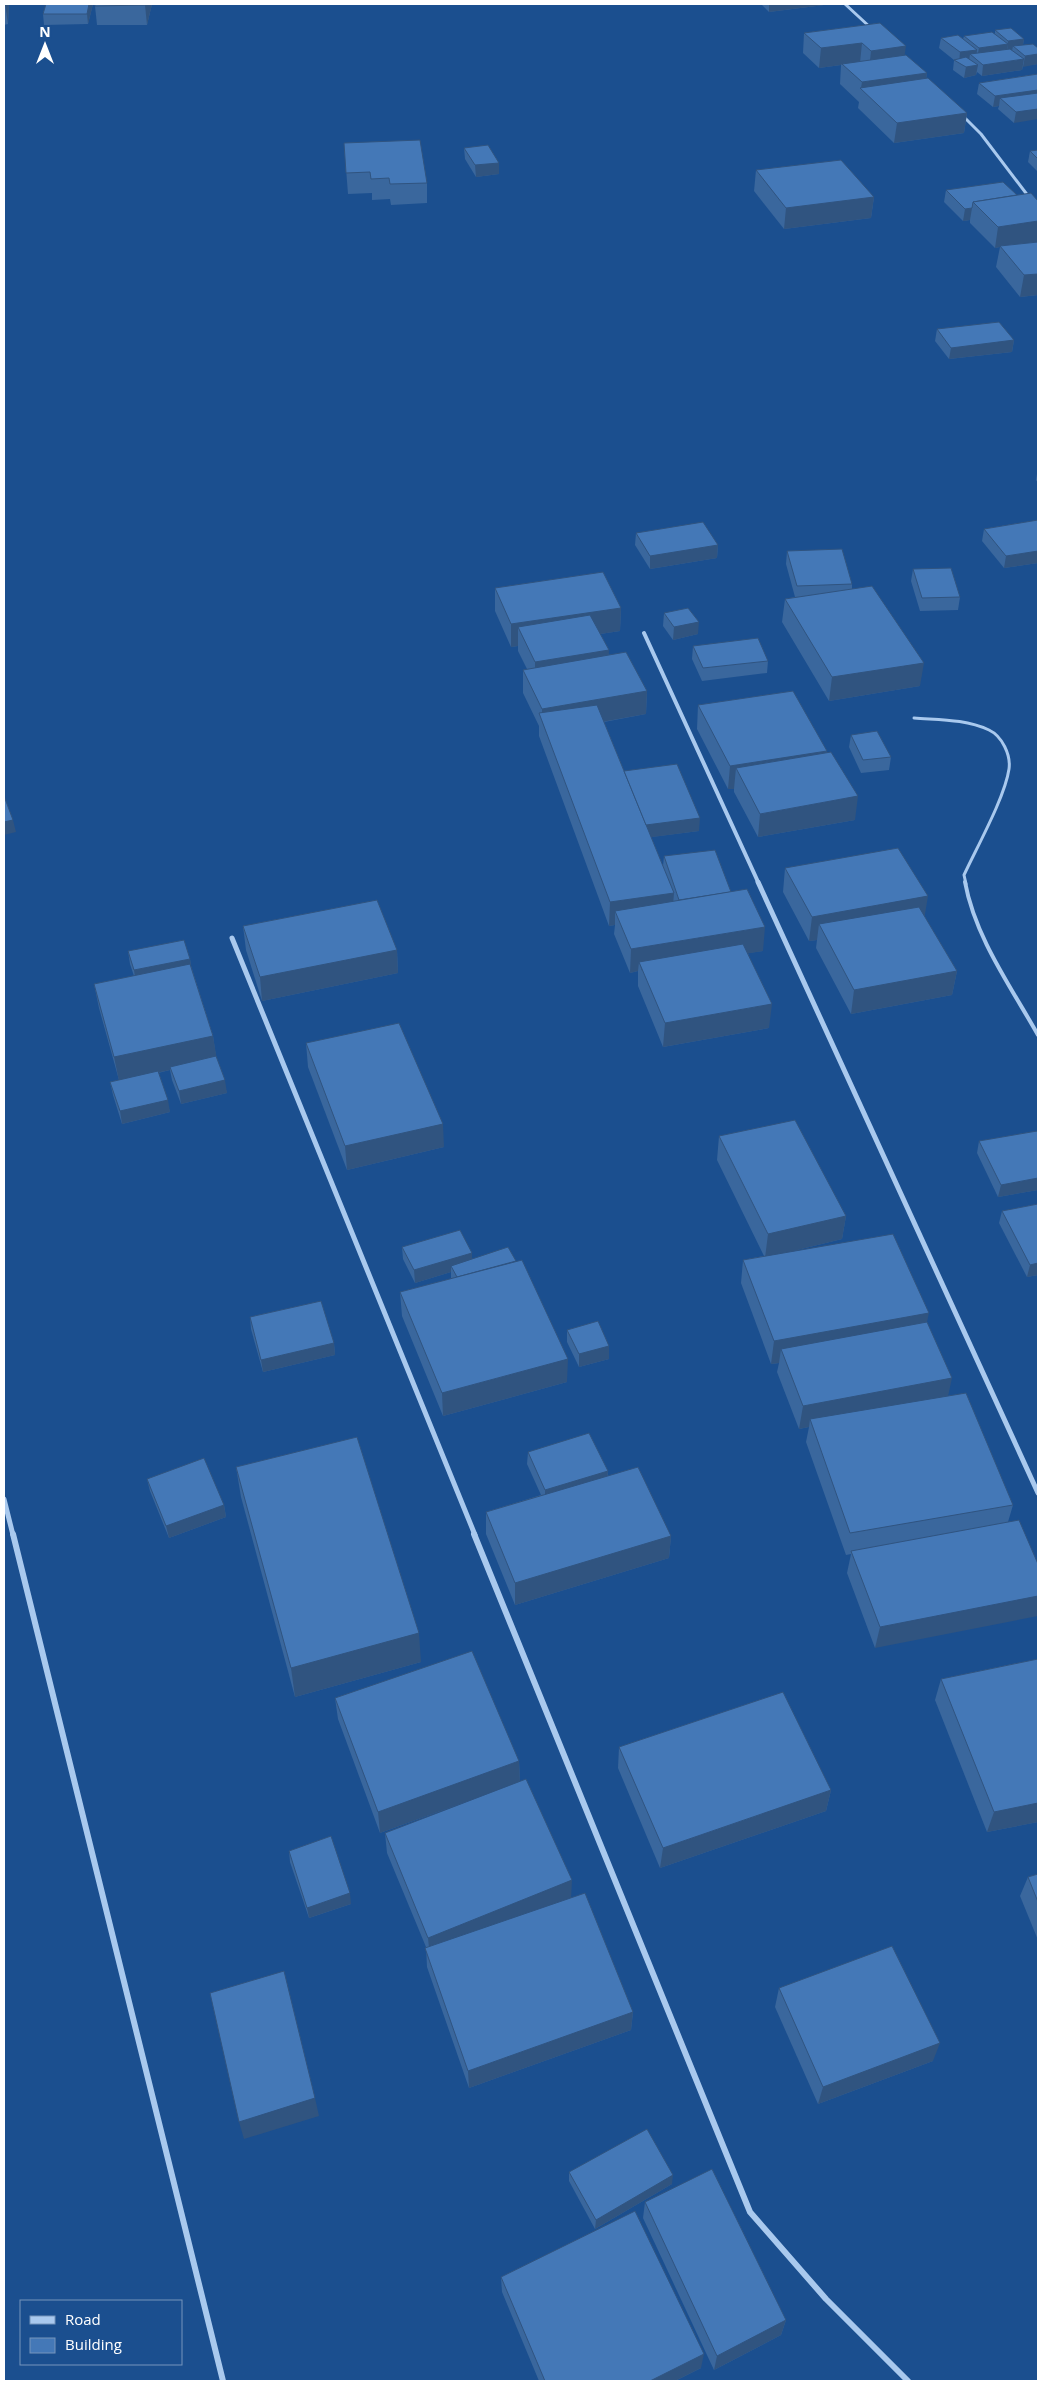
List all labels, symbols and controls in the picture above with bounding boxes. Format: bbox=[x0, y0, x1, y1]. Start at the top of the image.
north arrow bbox=[20, 20, 70, 70]
text: N bbox=[39, 22, 51, 41]
legend bbox=[20, 2300, 182, 2365]
text: Road bbox=[65, 2309, 101, 2329]
text: Building bbox=[65, 2334, 122, 2354]

